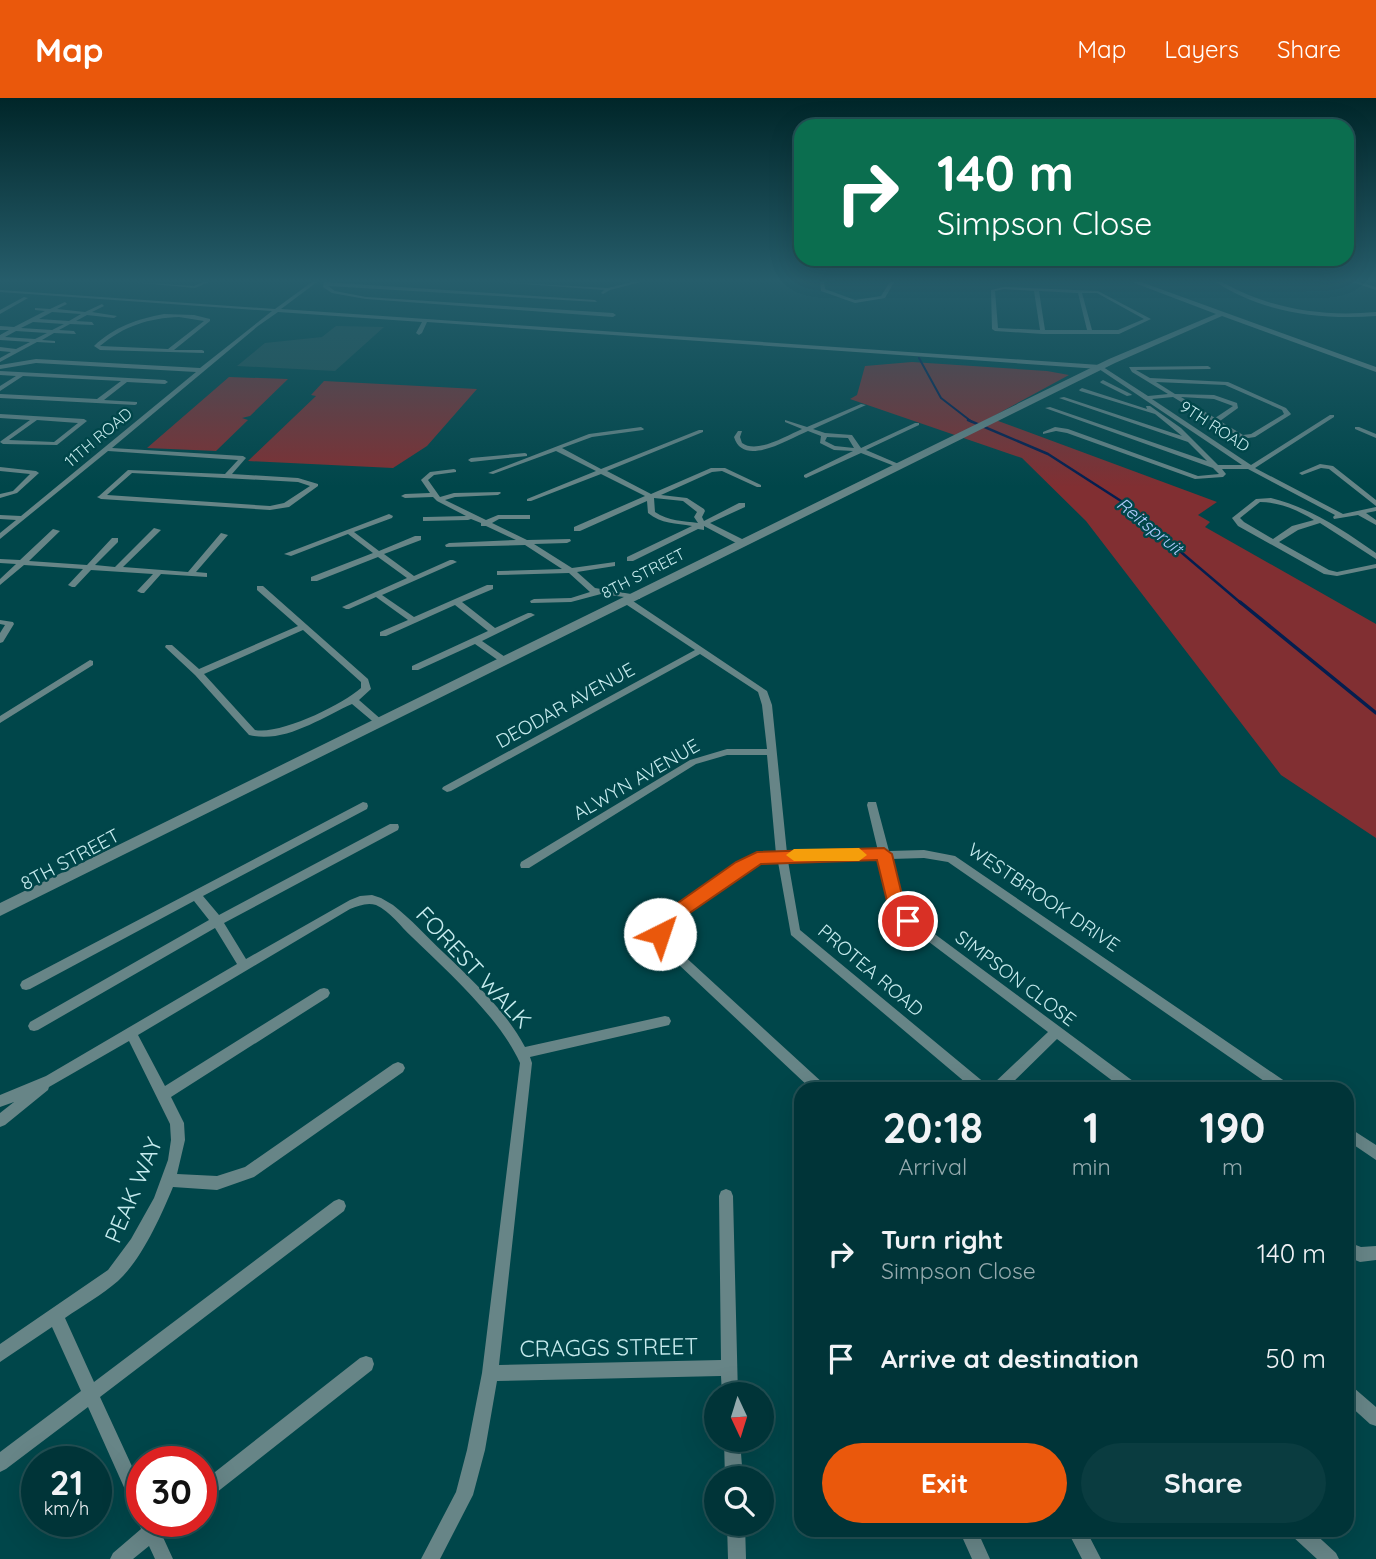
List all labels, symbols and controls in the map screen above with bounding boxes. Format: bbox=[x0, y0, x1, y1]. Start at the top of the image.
text: Map bbox=[35, 29, 103, 70]
text: Map bbox=[1077, 34, 1126, 64]
text: Layers bbox=[1164, 34, 1239, 64]
text: Share bbox=[1277, 34, 1341, 64]
text: 140 m bbox=[937, 142, 1074, 203]
icon: right bbox=[822, 147, 913, 238]
text: Simpson Close bbox=[937, 203, 1152, 243]
street label: 9TH ROAD bbox=[1176, 396, 1254, 456]
street label: 11TH ROAD bbox=[60, 403, 136, 471]
water label: Reitspruit bbox=[1112, 492, 1189, 561]
street label: 8TH STREET bbox=[598, 543, 689, 603]
street label: DEODAR AVENUE bbox=[491, 657, 639, 753]
street label: ALWYN AVENUE bbox=[569, 733, 703, 825]
street label: 8TH STREET bbox=[16, 823, 124, 895]
street label: WESTBROOK DRIVE bbox=[964, 837, 1124, 957]
pin bbox=[878, 891, 938, 951]
position arrow bbox=[623, 897, 697, 971]
street label: FOREST WALK bbox=[410, 900, 538, 1034]
icon: arrive bbox=[889, 902, 927, 940]
street label: PROTEA ROAD bbox=[813, 919, 929, 1021]
street label: SIMPSON CLOSE bbox=[951, 925, 1081, 1031]
text: 20:18 bbox=[883, 1101, 983, 1154]
text: 1 bbox=[1083, 1101, 1099, 1154]
text: 190 bbox=[1199, 1101, 1265, 1154]
street label: PEAK WAY bbox=[98, 1133, 168, 1247]
text: Arrival bbox=[898, 1152, 967, 1181]
text: min bbox=[1072, 1152, 1111, 1181]
text: m bbox=[1222, 1152, 1243, 1181]
text: Turn right bbox=[881, 1223, 1003, 1256]
icon: right bbox=[822, 1235, 860, 1273]
text: 140 m bbox=[1257, 1237, 1326, 1270]
text: Simpson Close bbox=[881, 1256, 1036, 1285]
street label: CRAGGS STREET bbox=[519, 1331, 699, 1363]
icon: arrive bbox=[822, 1340, 860, 1378]
text: Arrive at destination bbox=[881, 1342, 1139, 1375]
text: 50 m bbox=[1266, 1342, 1326, 1375]
north arrow bbox=[704, 1382, 774, 1452]
map controls bbox=[704, 1382, 774, 1536]
button: Exit bbox=[822, 1443, 1067, 1523]
button: Share bbox=[1081, 1443, 1326, 1523]
speed limit sign: 30 bbox=[126, 1446, 217, 1537]
text: 21 bbox=[50, 1460, 83, 1504]
button: search bbox=[704, 1466, 774, 1536]
text: km/h bbox=[44, 1497, 89, 1520]

